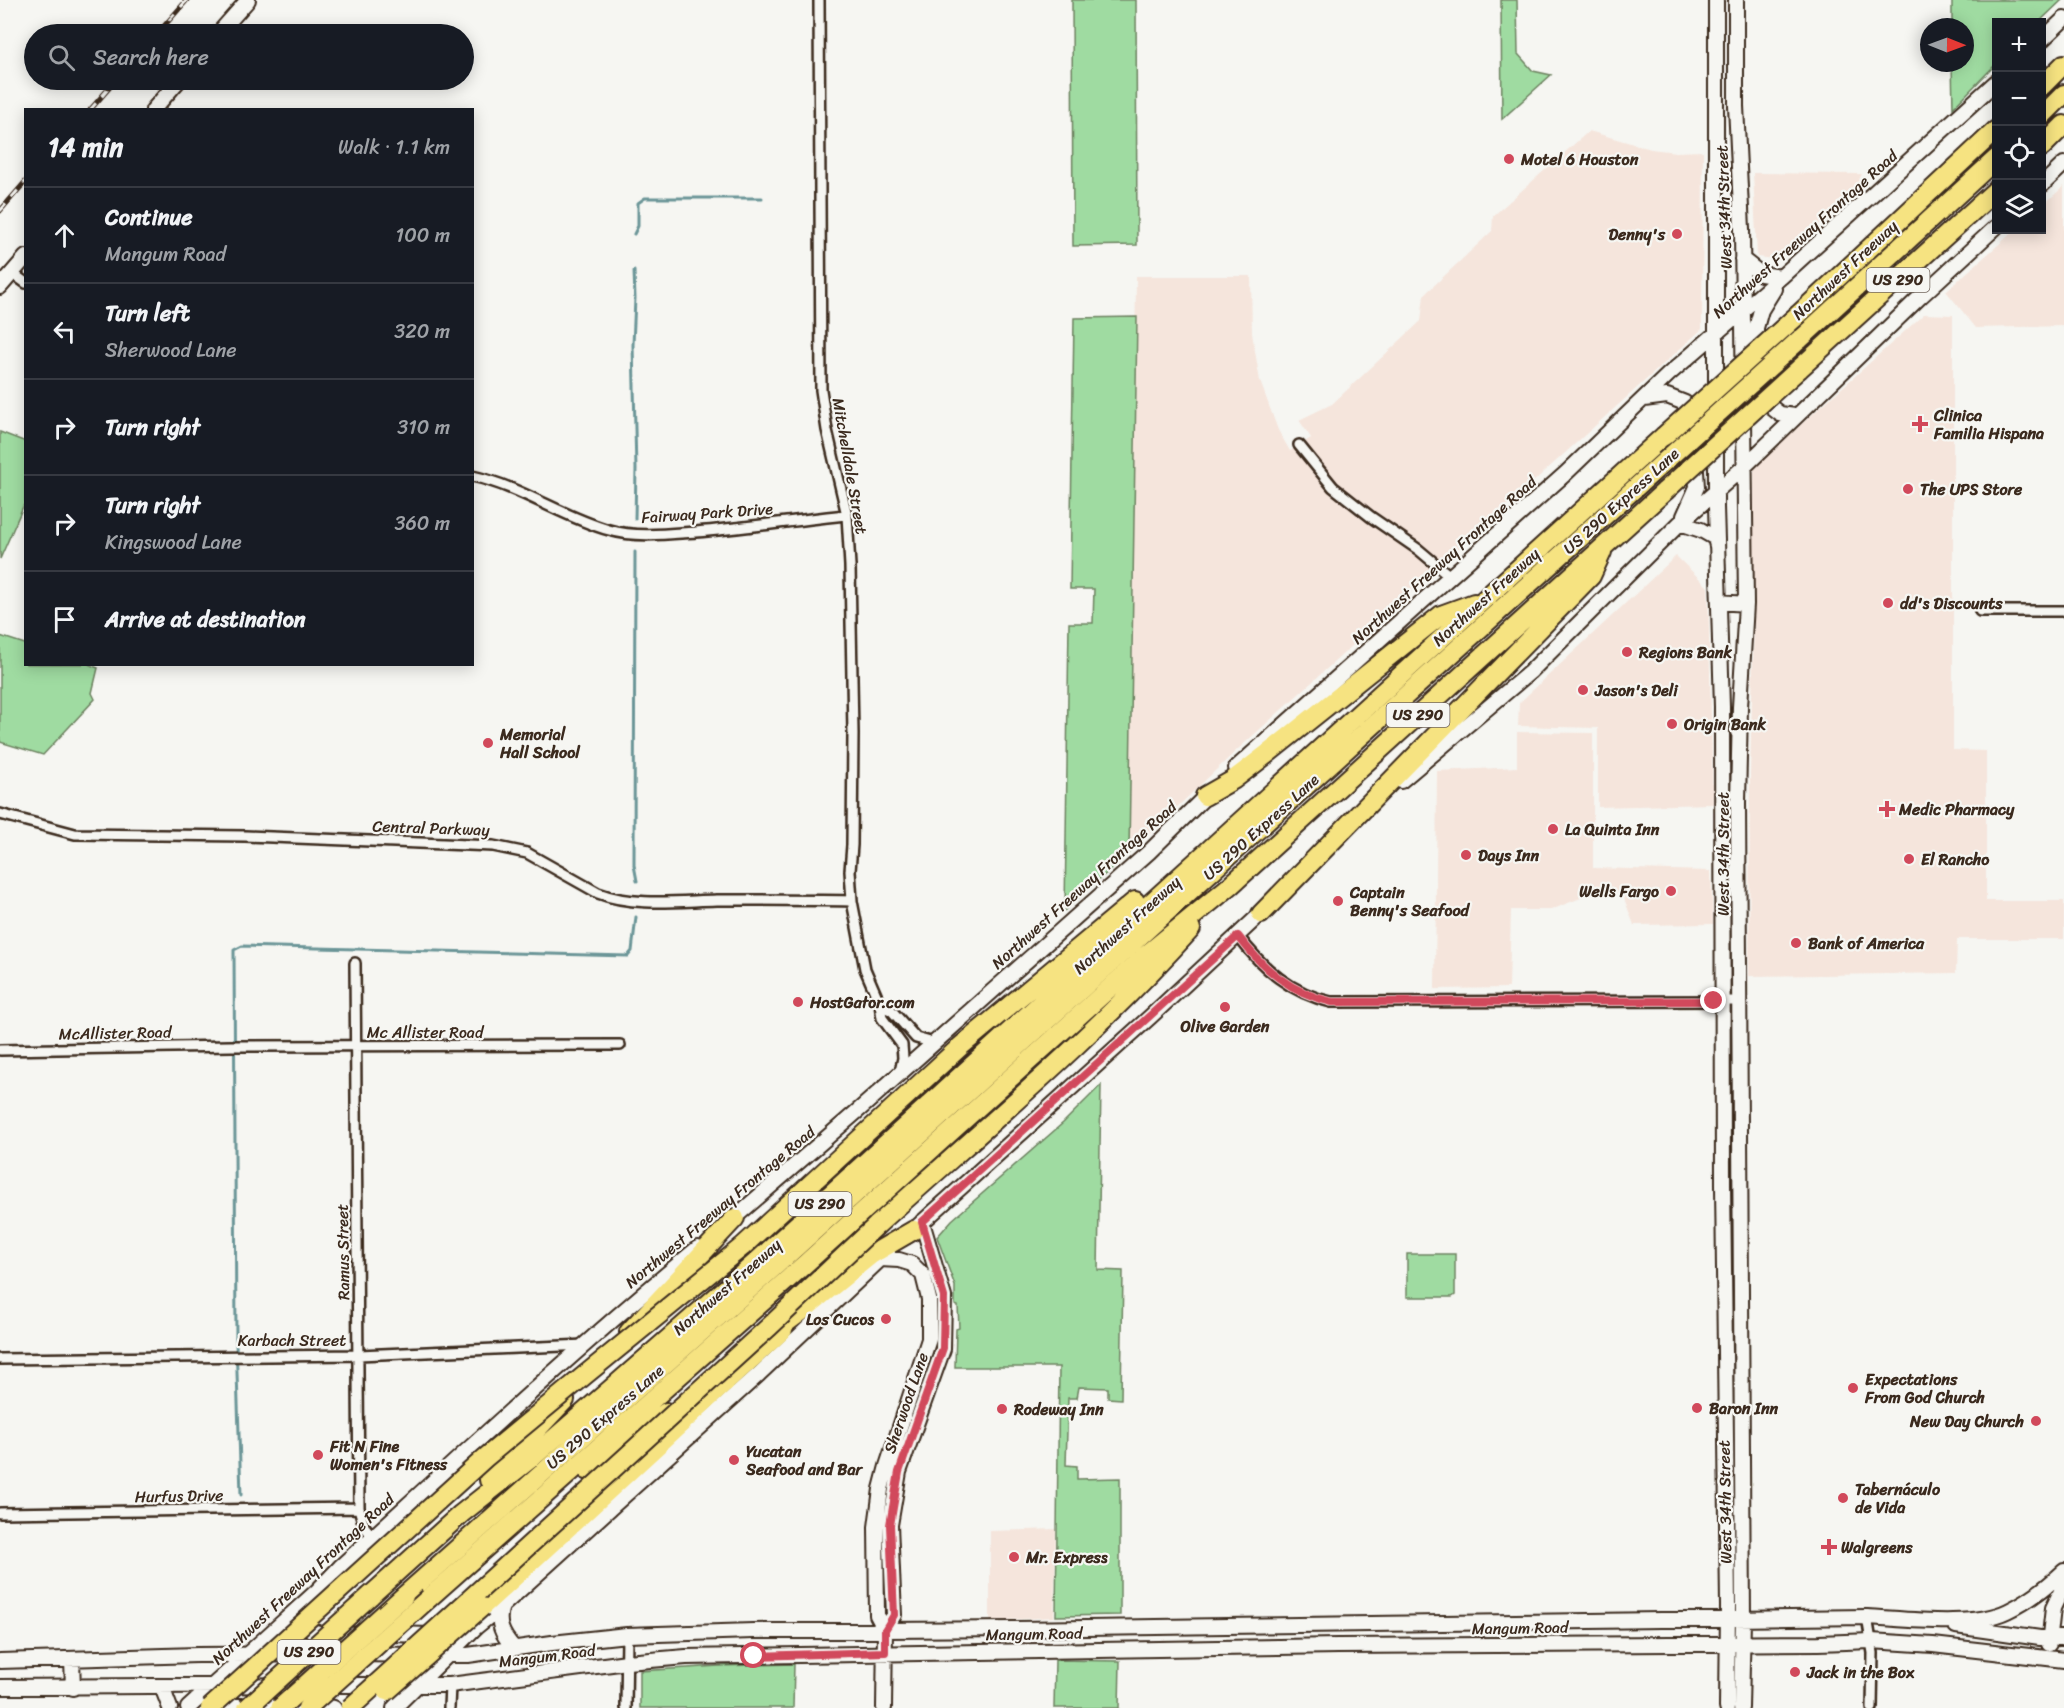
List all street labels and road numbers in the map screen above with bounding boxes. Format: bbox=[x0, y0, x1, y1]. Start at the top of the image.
street label: West 34th Street bbox=[1707, 145, 1741, 269]
street label: Northwest Freeway Frontage Road bbox=[1709, 146, 1901, 322]
street label: Northwest Freeway bbox=[1788, 216, 1902, 324]
road number: US 290 bbox=[1866, 268, 1930, 292]
street label: Mitchelldale Street bbox=[824, 395, 876, 537]
street label: US 290 Express Lane bbox=[1556, 440, 1686, 562]
street label: Northwest Freeway Frontage Road bbox=[1348, 472, 1540, 648]
street label: Fairway Park Drive bbox=[640, 494, 774, 532]
street label: Northwest Freeway bbox=[1429, 544, 1543, 650]
road number: US 290 bbox=[1386, 703, 1450, 727]
street label: US 290 Express Lane bbox=[1196, 766, 1326, 888]
street label: West 34th Street bbox=[1709, 792, 1738, 916]
street label: Northwest Freeway Frontage Road bbox=[988, 797, 1180, 973]
street label: Central Parkway bbox=[372, 811, 491, 845]
street label: Northwest Freeway bbox=[1070, 872, 1184, 978]
street label: McAllister Road bbox=[59, 1017, 173, 1048]
street label: Mc Allister Road bbox=[367, 1018, 485, 1047]
street label: Northwest Freeway Frontage Road bbox=[621, 1122, 819, 1292]
road number: US 290 bbox=[788, 1192, 852, 1216]
street label: Ramus Street bbox=[328, 1204, 358, 1300]
street label: Northwest Freeway bbox=[669, 1235, 785, 1339]
street label: Karbach Street bbox=[238, 1326, 346, 1355]
street label: Sherwood Lane bbox=[875, 1349, 937, 1457]
street label: US 290 Express Lane bbox=[539, 1357, 671, 1477]
street label: West 34th Street bbox=[1709, 1440, 1741, 1564]
street label: Hurfus Drive bbox=[134, 1481, 224, 1511]
street label: Northwest Freeway Frontage Road bbox=[205, 1485, 402, 1672]
street label: Mangum Road bbox=[1471, 1613, 1570, 1643]
street label: Mangum Road bbox=[985, 1619, 1084, 1649]
street label: Mangum Road bbox=[497, 1636, 598, 1676]
road number: US 290 bbox=[278, 1640, 340, 1664]

